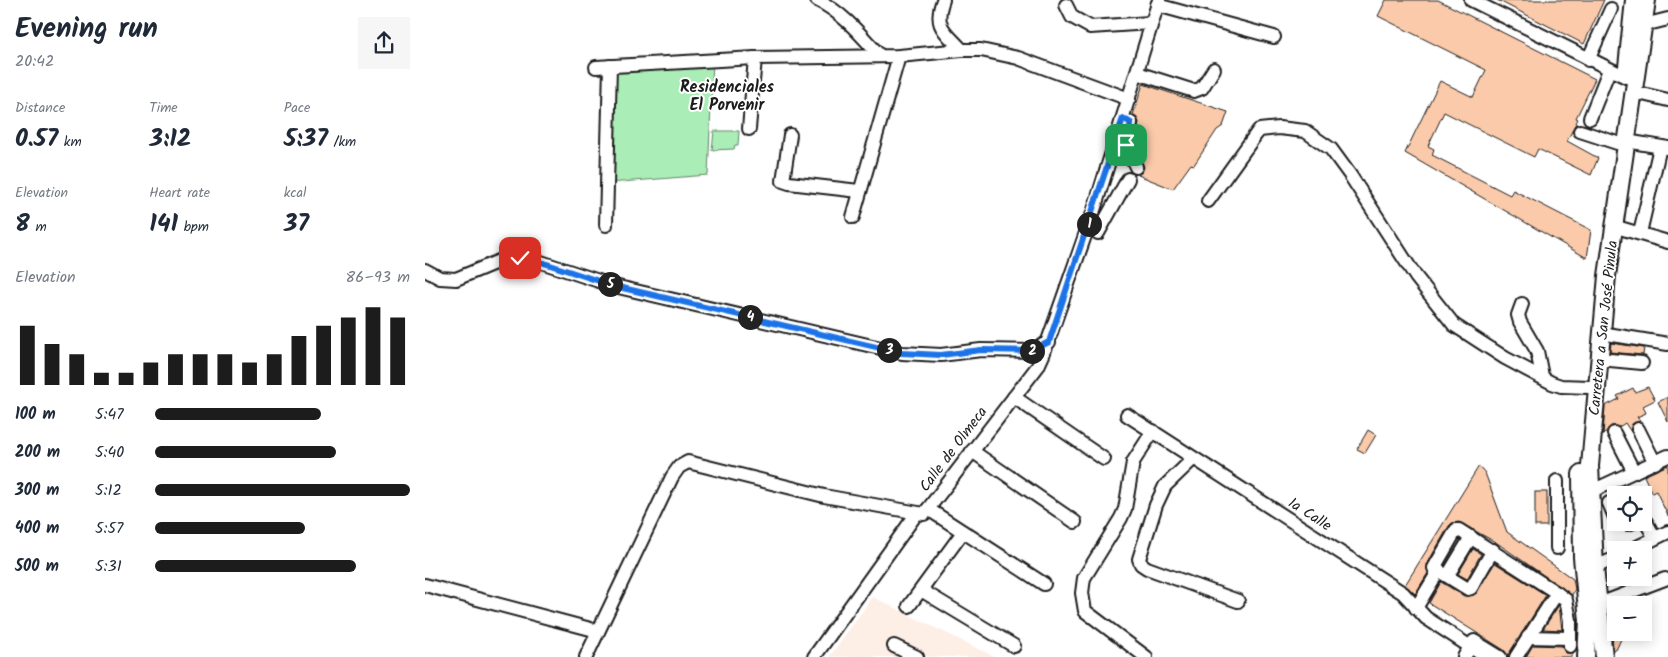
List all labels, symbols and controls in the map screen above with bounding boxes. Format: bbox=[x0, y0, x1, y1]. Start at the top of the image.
text: Evening run bbox=[15, 7, 158, 52]
button: share bbox=[358, 17, 410, 69]
text: 20:42 bbox=[15, 49, 54, 74]
district label: Residenciales El Porvenir bbox=[680, 75, 775, 118]
text: Distance bbox=[15, 97, 65, 119]
text: Time bbox=[149, 97, 178, 119]
text: Pace bbox=[284, 97, 310, 119]
text: 0.57 bbox=[15, 119, 58, 159]
text: 3:12 bbox=[149, 119, 191, 159]
text: 5:37 bbox=[284, 119, 328, 159]
pin bbox=[1105, 124, 1147, 166]
text: km bbox=[58, 131, 82, 153]
text: /km bbox=[328, 131, 356, 153]
icon: arrive bbox=[1112, 131, 1140, 159]
text: Elevation bbox=[15, 182, 68, 204]
text: Heart rate bbox=[149, 182, 210, 204]
text: kcal bbox=[284, 182, 306, 204]
text: 8 bbox=[15, 204, 30, 244]
text: 141 bbox=[149, 204, 178, 244]
text: 37 bbox=[284, 204, 309, 244]
pin: 1 bbox=[1077, 212, 1101, 236]
text: 1 bbox=[1087, 213, 1092, 235]
text: m bbox=[30, 216, 47, 238]
text: bpm bbox=[178, 216, 209, 238]
pin bbox=[499, 237, 541, 279]
street label: Carretera a San José Pinula bbox=[1583, 239, 1625, 417]
icon: check bbox=[506, 244, 534, 272]
text: Elevation bbox=[15, 265, 76, 290]
text: 86–93 m bbox=[346, 265, 410, 290]
pin: 5 bbox=[597, 272, 623, 296]
text: 5 bbox=[607, 273, 614, 295]
pin: 4 bbox=[737, 304, 763, 330]
text: 4 bbox=[747, 306, 754, 328]
pin: 3 bbox=[877, 338, 901, 362]
pin: 2 bbox=[1019, 338, 1045, 364]
text: 3 bbox=[886, 339, 893, 361]
text: 2 bbox=[1028, 340, 1037, 362]
text: 100 m bbox=[15, 402, 56, 427]
text: 5:47 bbox=[95, 402, 124, 427]
street label: Calle de Olmeca bbox=[914, 402, 994, 497]
text: 200 m bbox=[15, 440, 60, 465]
text: 5:40 bbox=[95, 440, 124, 465]
text: 300 m bbox=[15, 478, 59, 503]
text: 5:12 bbox=[95, 478, 122, 503]
map controls bbox=[1607, 486, 1652, 641]
button: locate bbox=[1607, 486, 1652, 531]
street label: 1a Calle bbox=[1283, 492, 1336, 538]
text: 400 m bbox=[15, 516, 59, 541]
text: 5:57 bbox=[95, 516, 124, 541]
button: + bbox=[1607, 541, 1652, 586]
text: 500 m bbox=[15, 554, 59, 579]
text: 5:31 bbox=[95, 554, 122, 579]
button: − bbox=[1607, 596, 1652, 641]

